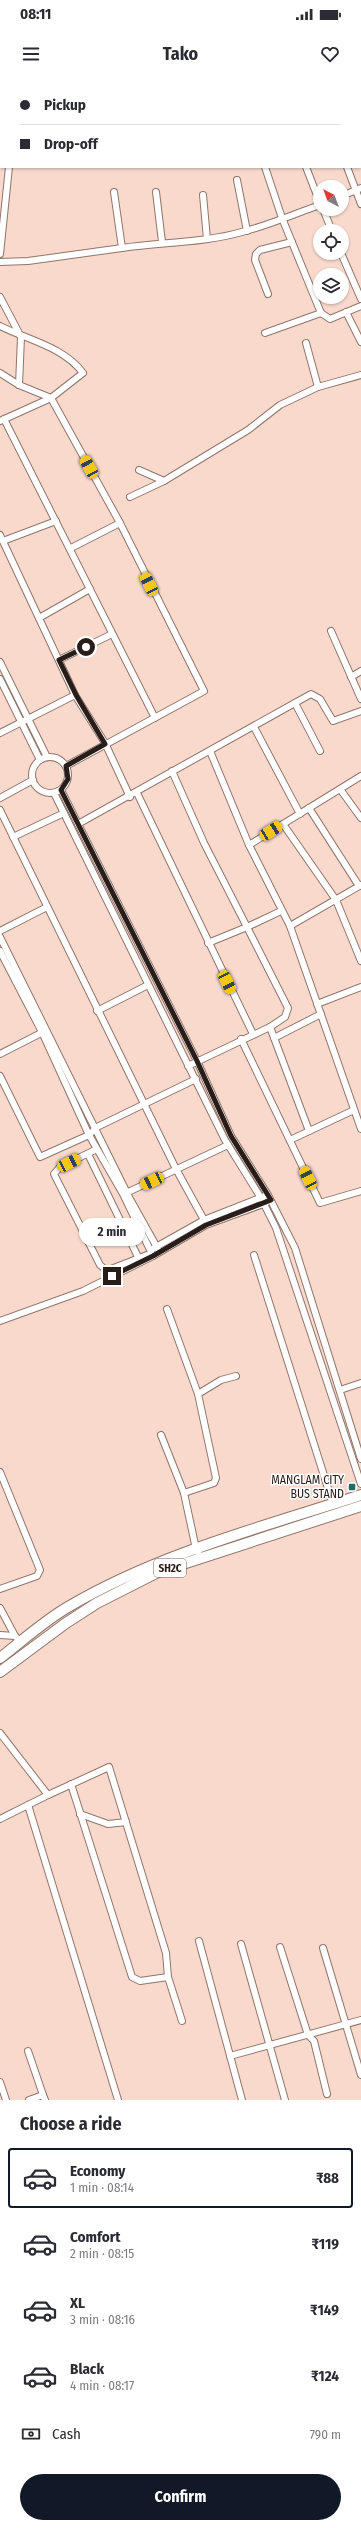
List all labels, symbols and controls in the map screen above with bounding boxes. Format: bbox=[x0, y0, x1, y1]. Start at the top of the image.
text: 08:11 bbox=[20, 5, 51, 23]
icon: menu bbox=[20, 43, 42, 65]
text: Tako bbox=[163, 43, 198, 65]
icon: heart bbox=[319, 43, 341, 65]
text: Pickup bbox=[44, 96, 86, 114]
text: Drop-off bbox=[44, 135, 98, 153]
north arrow bbox=[313, 180, 349, 216]
map controls bbox=[313, 180, 349, 304]
button: locate bbox=[313, 224, 349, 260]
button: layers bbox=[313, 268, 349, 304]
car bbox=[78, 454, 100, 480]
car bbox=[138, 571, 160, 597]
route start bbox=[77, 638, 95, 656]
car bbox=[258, 820, 284, 842]
car bbox=[216, 969, 238, 995]
car bbox=[56, 1152, 82, 1174]
car bbox=[297, 1165, 319, 1191]
car bbox=[139, 1170, 165, 1192]
callout: 2 min bbox=[79, 1218, 145, 1246]
text: 2 min bbox=[98, 1224, 126, 1239]
route end bbox=[103, 1267, 121, 1285]
place label: MANGLAM CITY BUS STAND bbox=[271, 1473, 344, 1501]
marker: MANGLAM CITY BUS STAND bbox=[347, 1482, 357, 1492]
road number: SH2C bbox=[154, 1559, 186, 1577]
text: Choose a ride bbox=[20, 2113, 122, 2135]
icon: car bbox=[22, 2160, 58, 2196]
text: Economy bbox=[70, 2162, 125, 2180]
text: ₹88 bbox=[316, 2169, 339, 2187]
text: 1 min · 08:14 bbox=[70, 2180, 134, 2195]
icon: car bbox=[22, 2226, 58, 2262]
text: Comfort bbox=[70, 2228, 121, 2246]
text: ₹119 bbox=[311, 2235, 339, 2253]
text: 2 min · 08:15 bbox=[70, 2246, 134, 2261]
icon: car bbox=[22, 2292, 58, 2328]
text: XL bbox=[70, 2294, 85, 2312]
text: ₹149 bbox=[310, 2301, 339, 2319]
text: 3 min · 08:16 bbox=[70, 2312, 135, 2327]
icon: car bbox=[22, 2358, 58, 2394]
text: Black bbox=[70, 2360, 104, 2378]
text: ₹124 bbox=[311, 2367, 339, 2385]
text: 4 min · 08:17 bbox=[70, 2378, 134, 2393]
icon: cash bbox=[20, 2423, 42, 2445]
text: Cash bbox=[52, 2425, 81, 2443]
text: 790 m bbox=[310, 2427, 341, 2442]
button: Confirm bbox=[20, 2474, 341, 2520]

